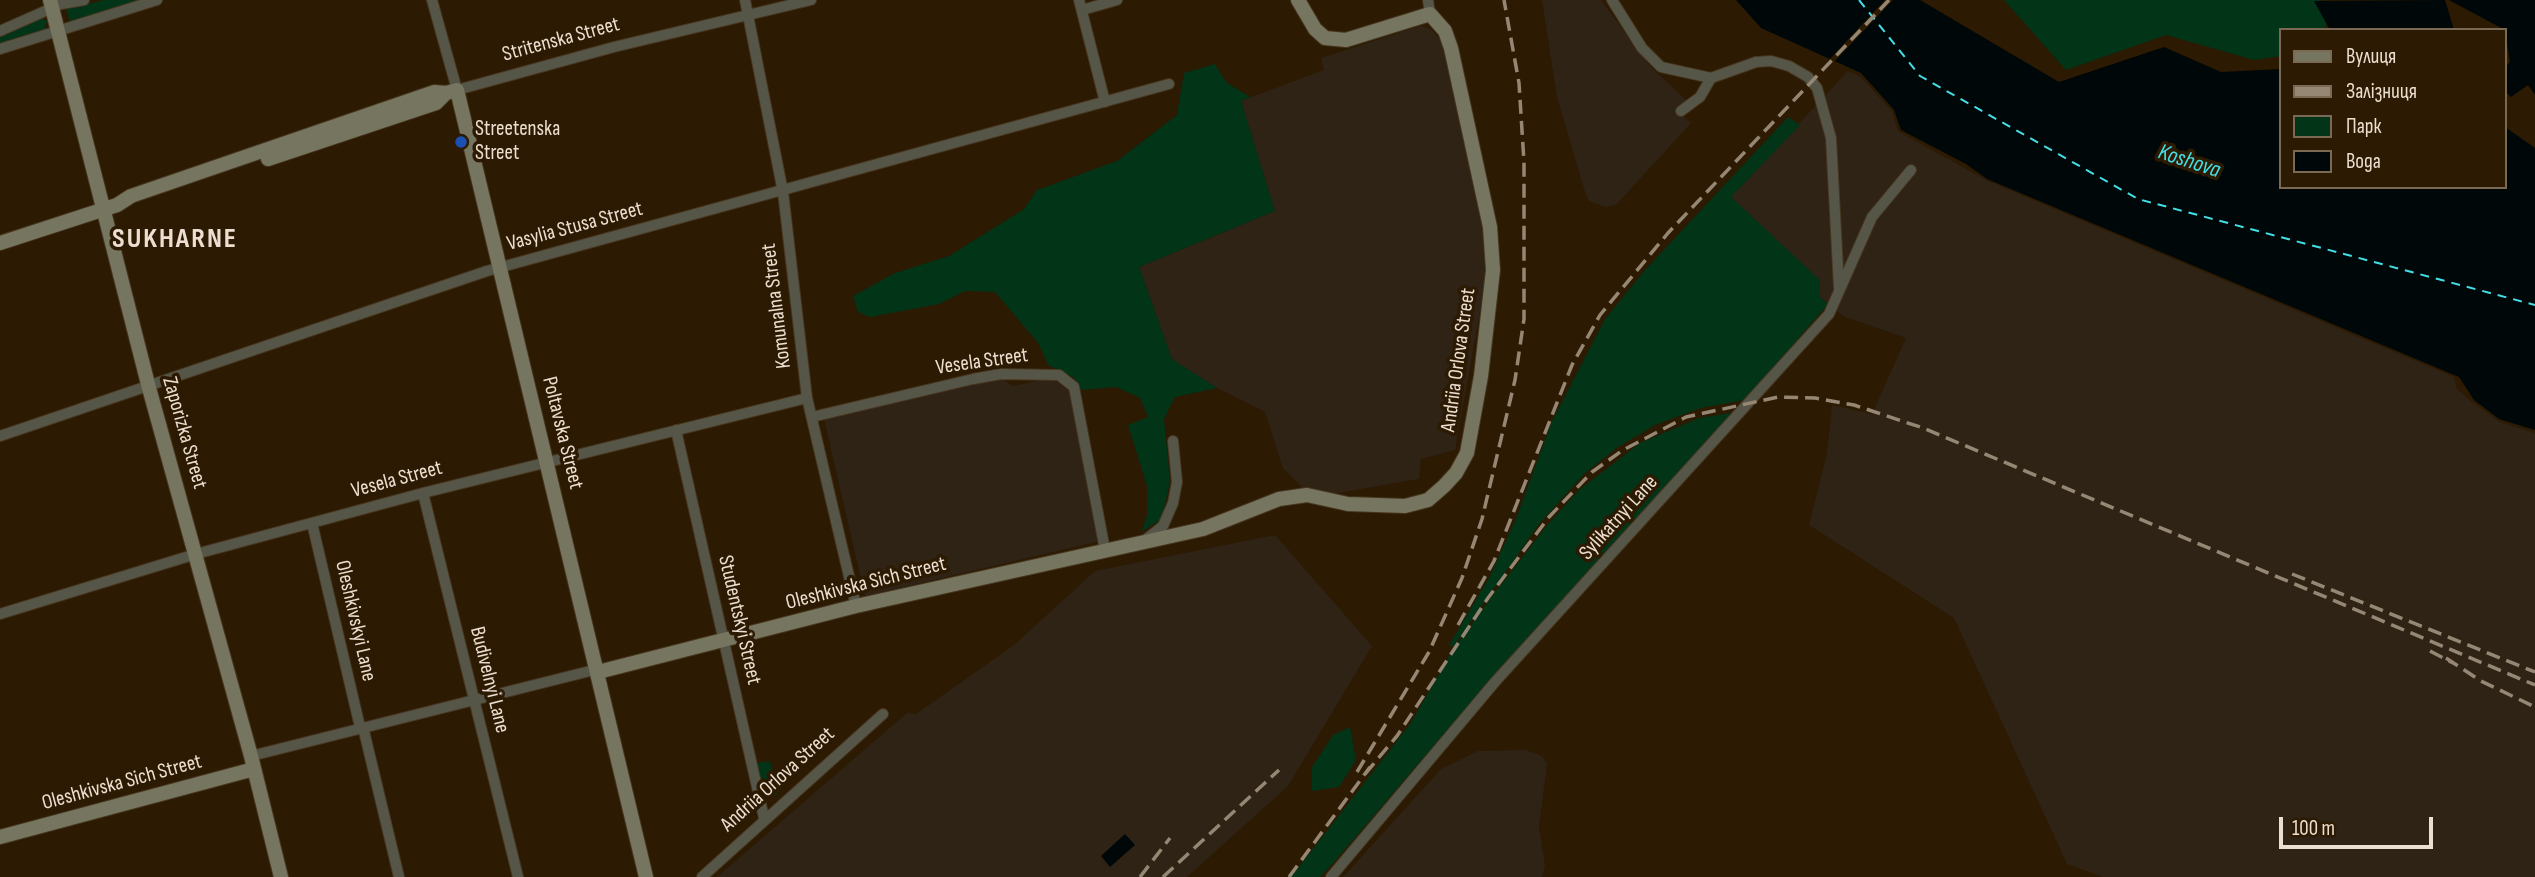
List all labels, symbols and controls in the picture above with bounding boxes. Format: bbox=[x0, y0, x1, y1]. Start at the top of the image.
street label: Stritenska Street bbox=[500, 12, 622, 68]
legend bbox=[2280, 28, 2507, 189]
text: Вулиця bbox=[2346, 44, 2396, 69]
text: Залізниця bbox=[2346, 79, 2417, 104]
text: Парк bbox=[2346, 114, 2381, 139]
place label: Streetenska Street bbox=[475, 117, 560, 167]
marker: Streetenska Street bbox=[453, 134, 469, 150]
water label: Koshova bbox=[2154, 139, 2224, 185]
text: Вода bbox=[2346, 149, 2381, 174]
street label: Vasylia Stusa Street bbox=[504, 197, 646, 257]
district label: SUKHARNE bbox=[113, 223, 237, 257]
street label: Komunalna Street bbox=[757, 242, 797, 370]
street label: Andriia Orlova Street bbox=[1436, 287, 1482, 433]
street label: Vesela Street bbox=[934, 343, 1030, 381]
street label: Zaporizka Street bbox=[156, 374, 212, 492]
street label: Poltavska Street bbox=[536, 374, 588, 492]
street label: Vesela Street bbox=[349, 456, 445, 504]
street label: Sylikatnyi Lane bbox=[1574, 470, 1664, 566]
street label: Oleshkivska Sich Street bbox=[783, 552, 949, 616]
street label: Studentskyi Street bbox=[712, 553, 766, 687]
street label: Oleshkivskyi Lane bbox=[329, 558, 381, 684]
street label: Budivelnyi Lane bbox=[464, 624, 514, 736]
street label: Andriia Orlova Street bbox=[716, 722, 840, 838]
street label: Oleshkivska Sich Street bbox=[39, 750, 205, 816]
scale bar bbox=[2283, 804, 2437, 848]
text: 100 m bbox=[2292, 816, 2335, 841]

